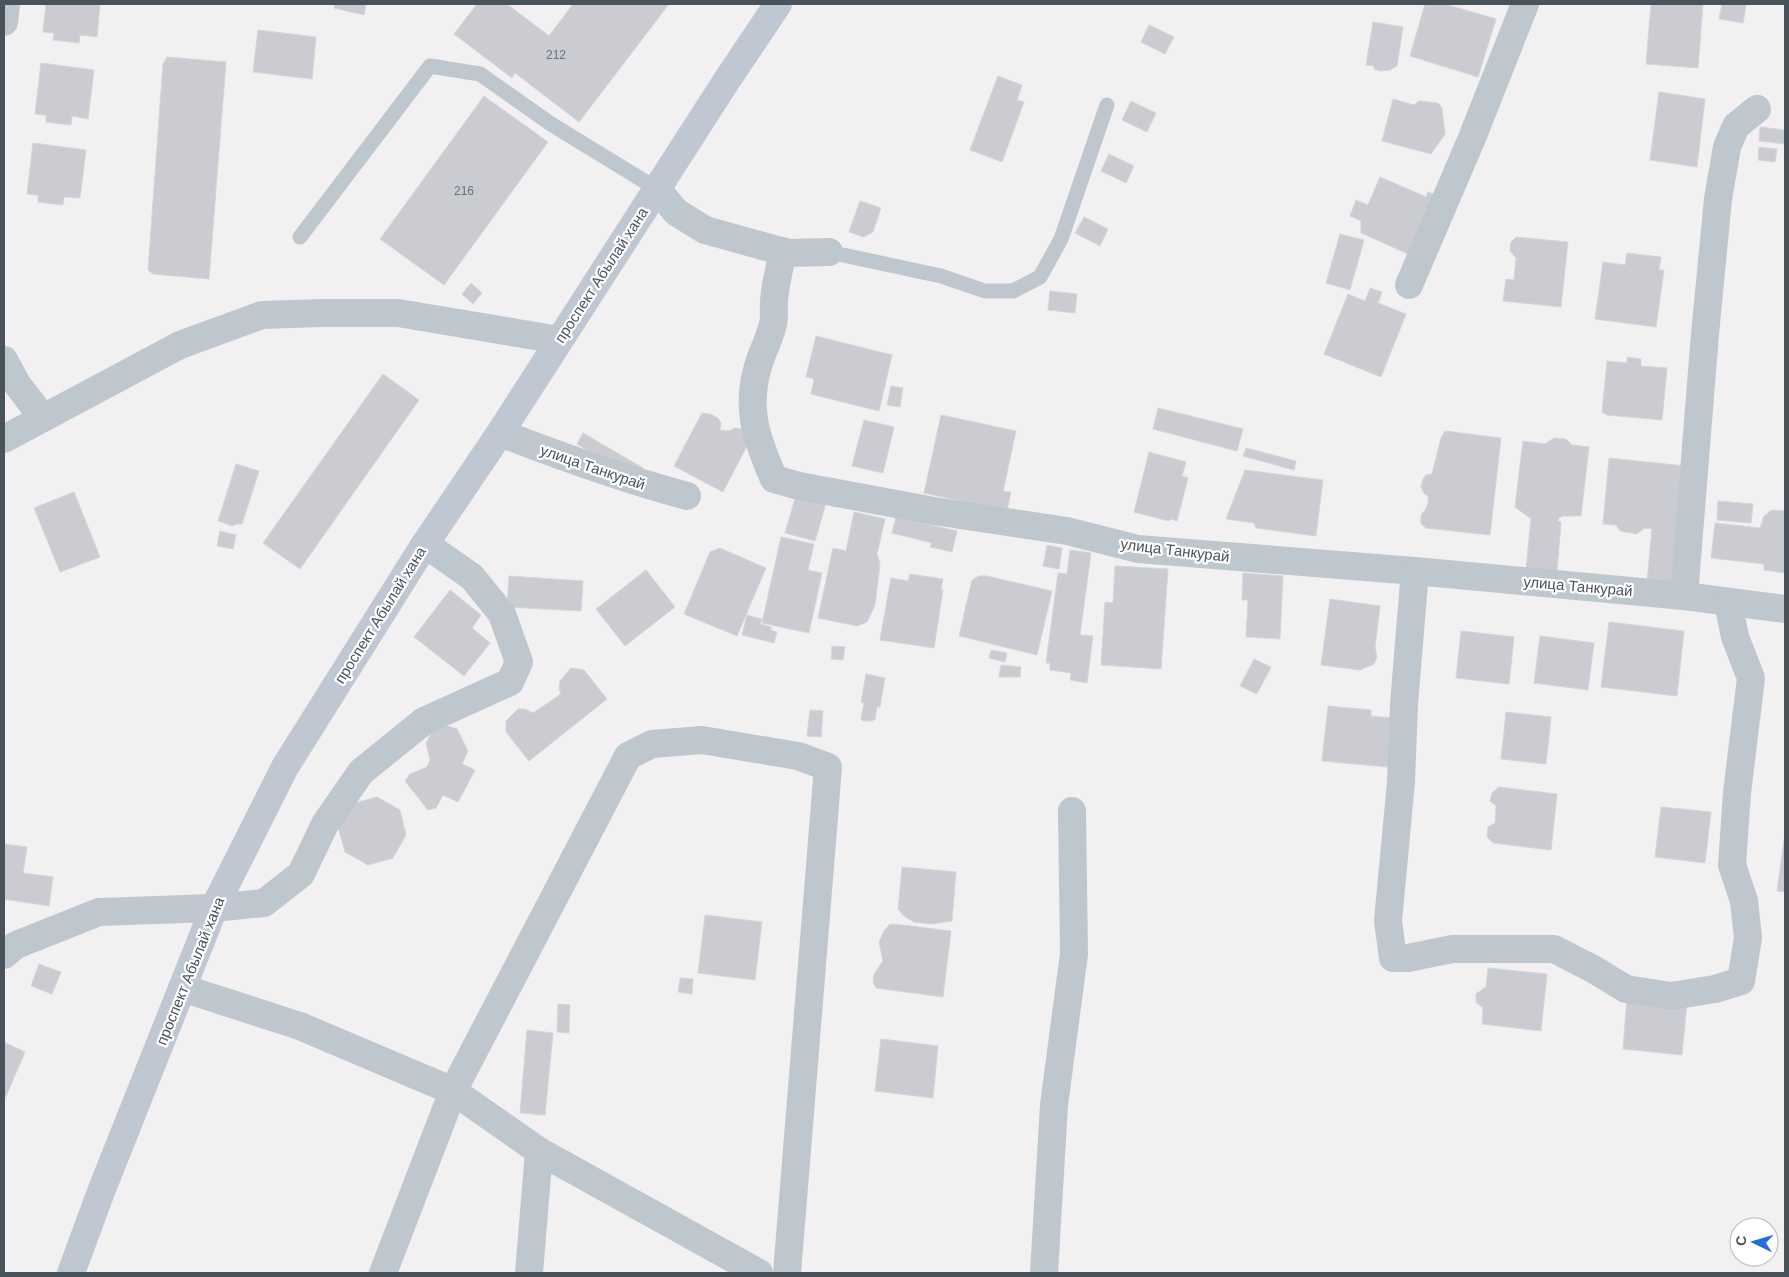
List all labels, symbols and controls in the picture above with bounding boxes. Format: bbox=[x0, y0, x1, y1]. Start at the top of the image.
house number: 212 bbox=[546, 48, 566, 62]
house number: 216 bbox=[454, 184, 474, 198]
street label: проспект Абылай хана bbox=[551, 204, 651, 346]
street label: улица Танкурай bbox=[538, 441, 648, 493]
street label: улица Танкурай bbox=[1120, 535, 1230, 565]
street label: проспект Абылай хана bbox=[331, 543, 429, 686]
street label: улица Танкурай bbox=[1523, 573, 1633, 599]
street label: проспект Абылай хана bbox=[153, 894, 228, 1047]
north arrow bbox=[1729, 1217, 1779, 1267]
text: С bbox=[1733, 1235, 1749, 1247]

